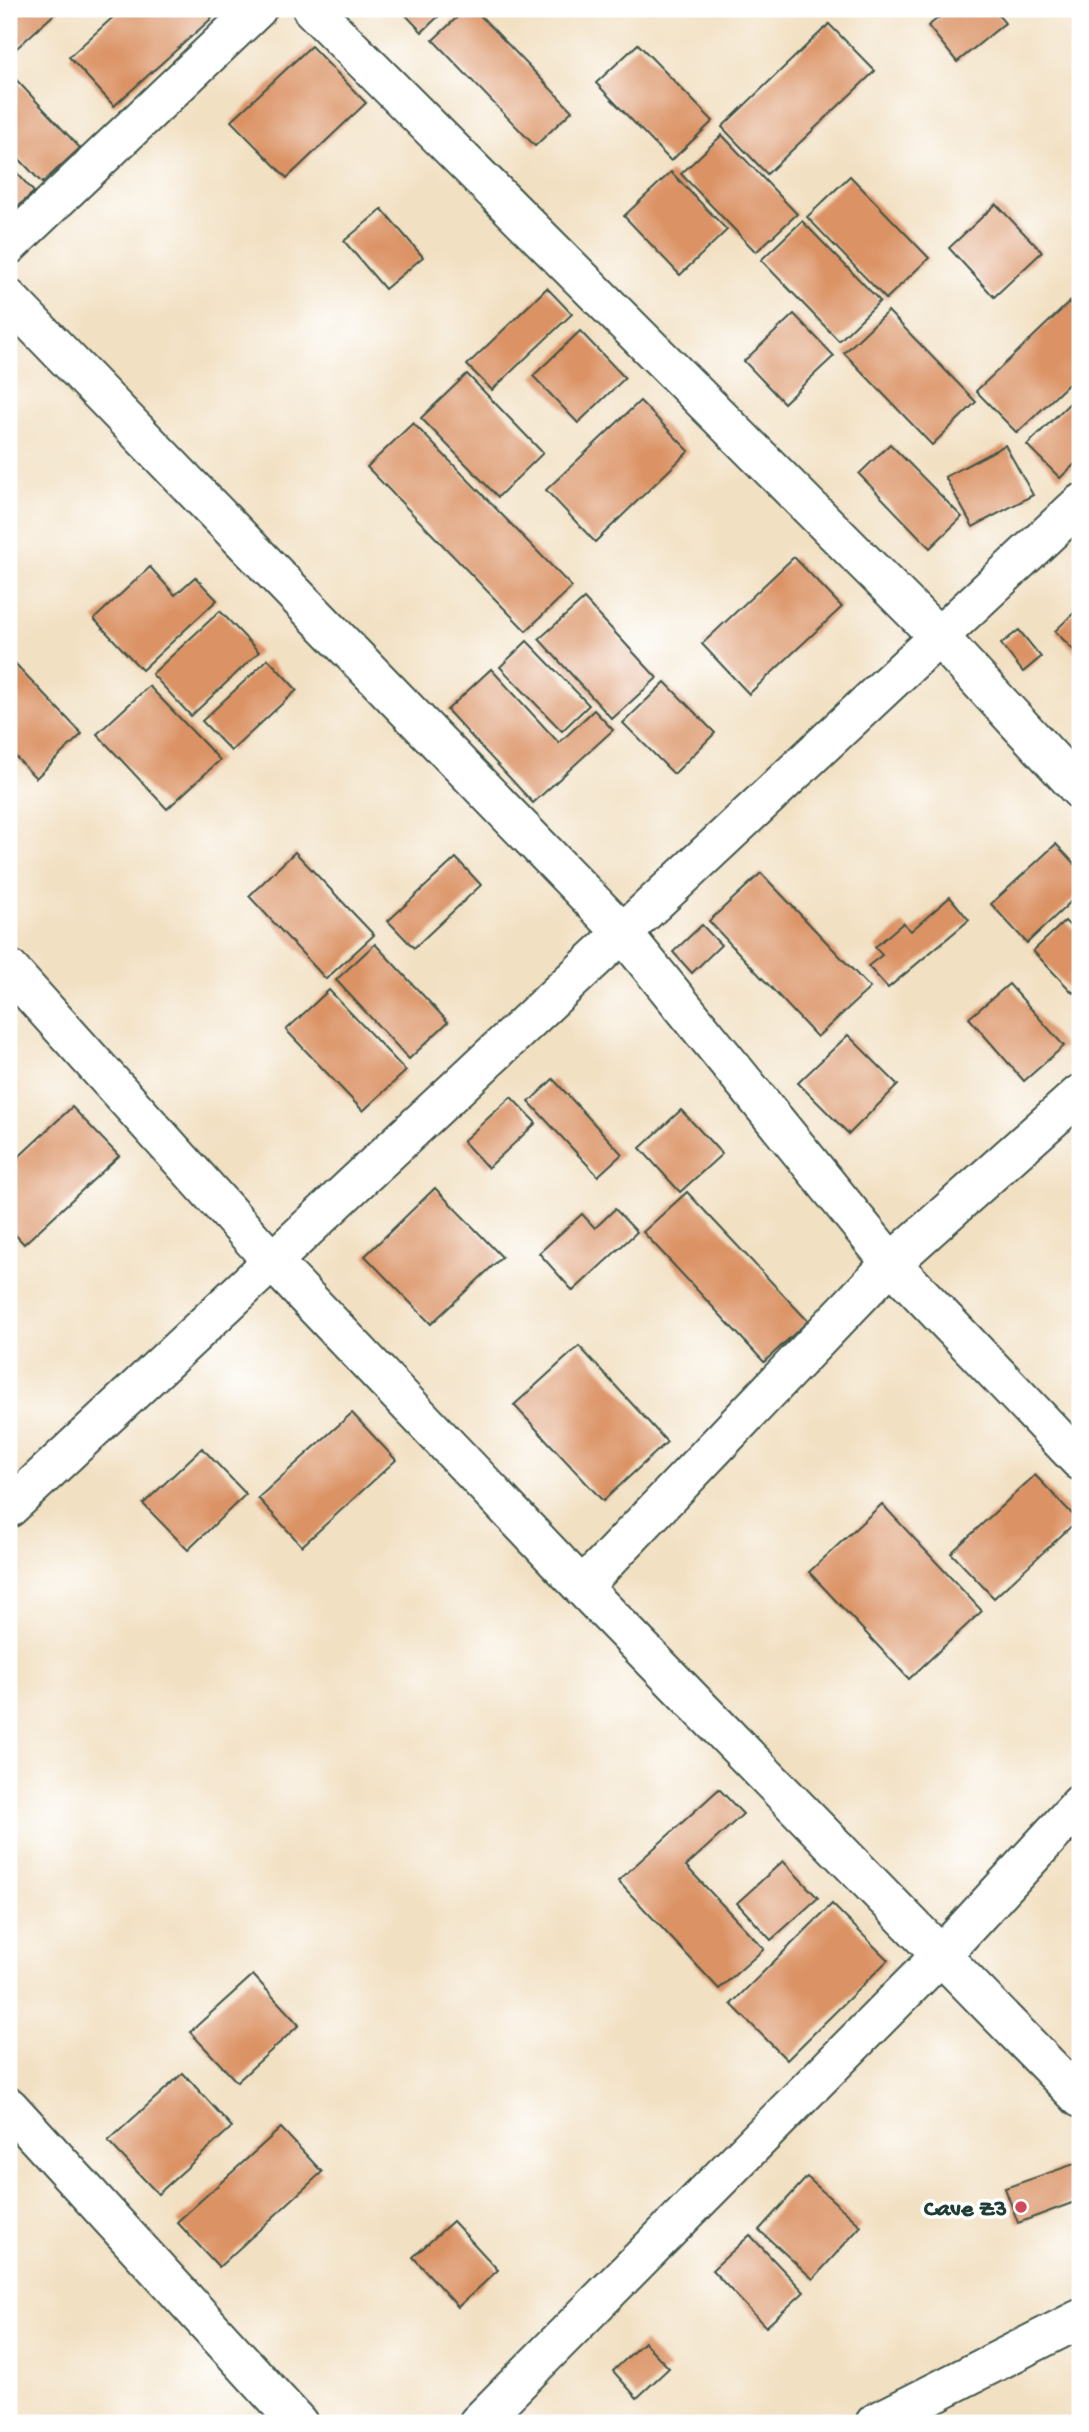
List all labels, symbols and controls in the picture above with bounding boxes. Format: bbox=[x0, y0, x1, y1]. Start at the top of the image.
place label: Cave Z3 bbox=[924, 2196, 1007, 2225]
marker: Cave Z3 bbox=[1013, 2199, 1029, 2215]

